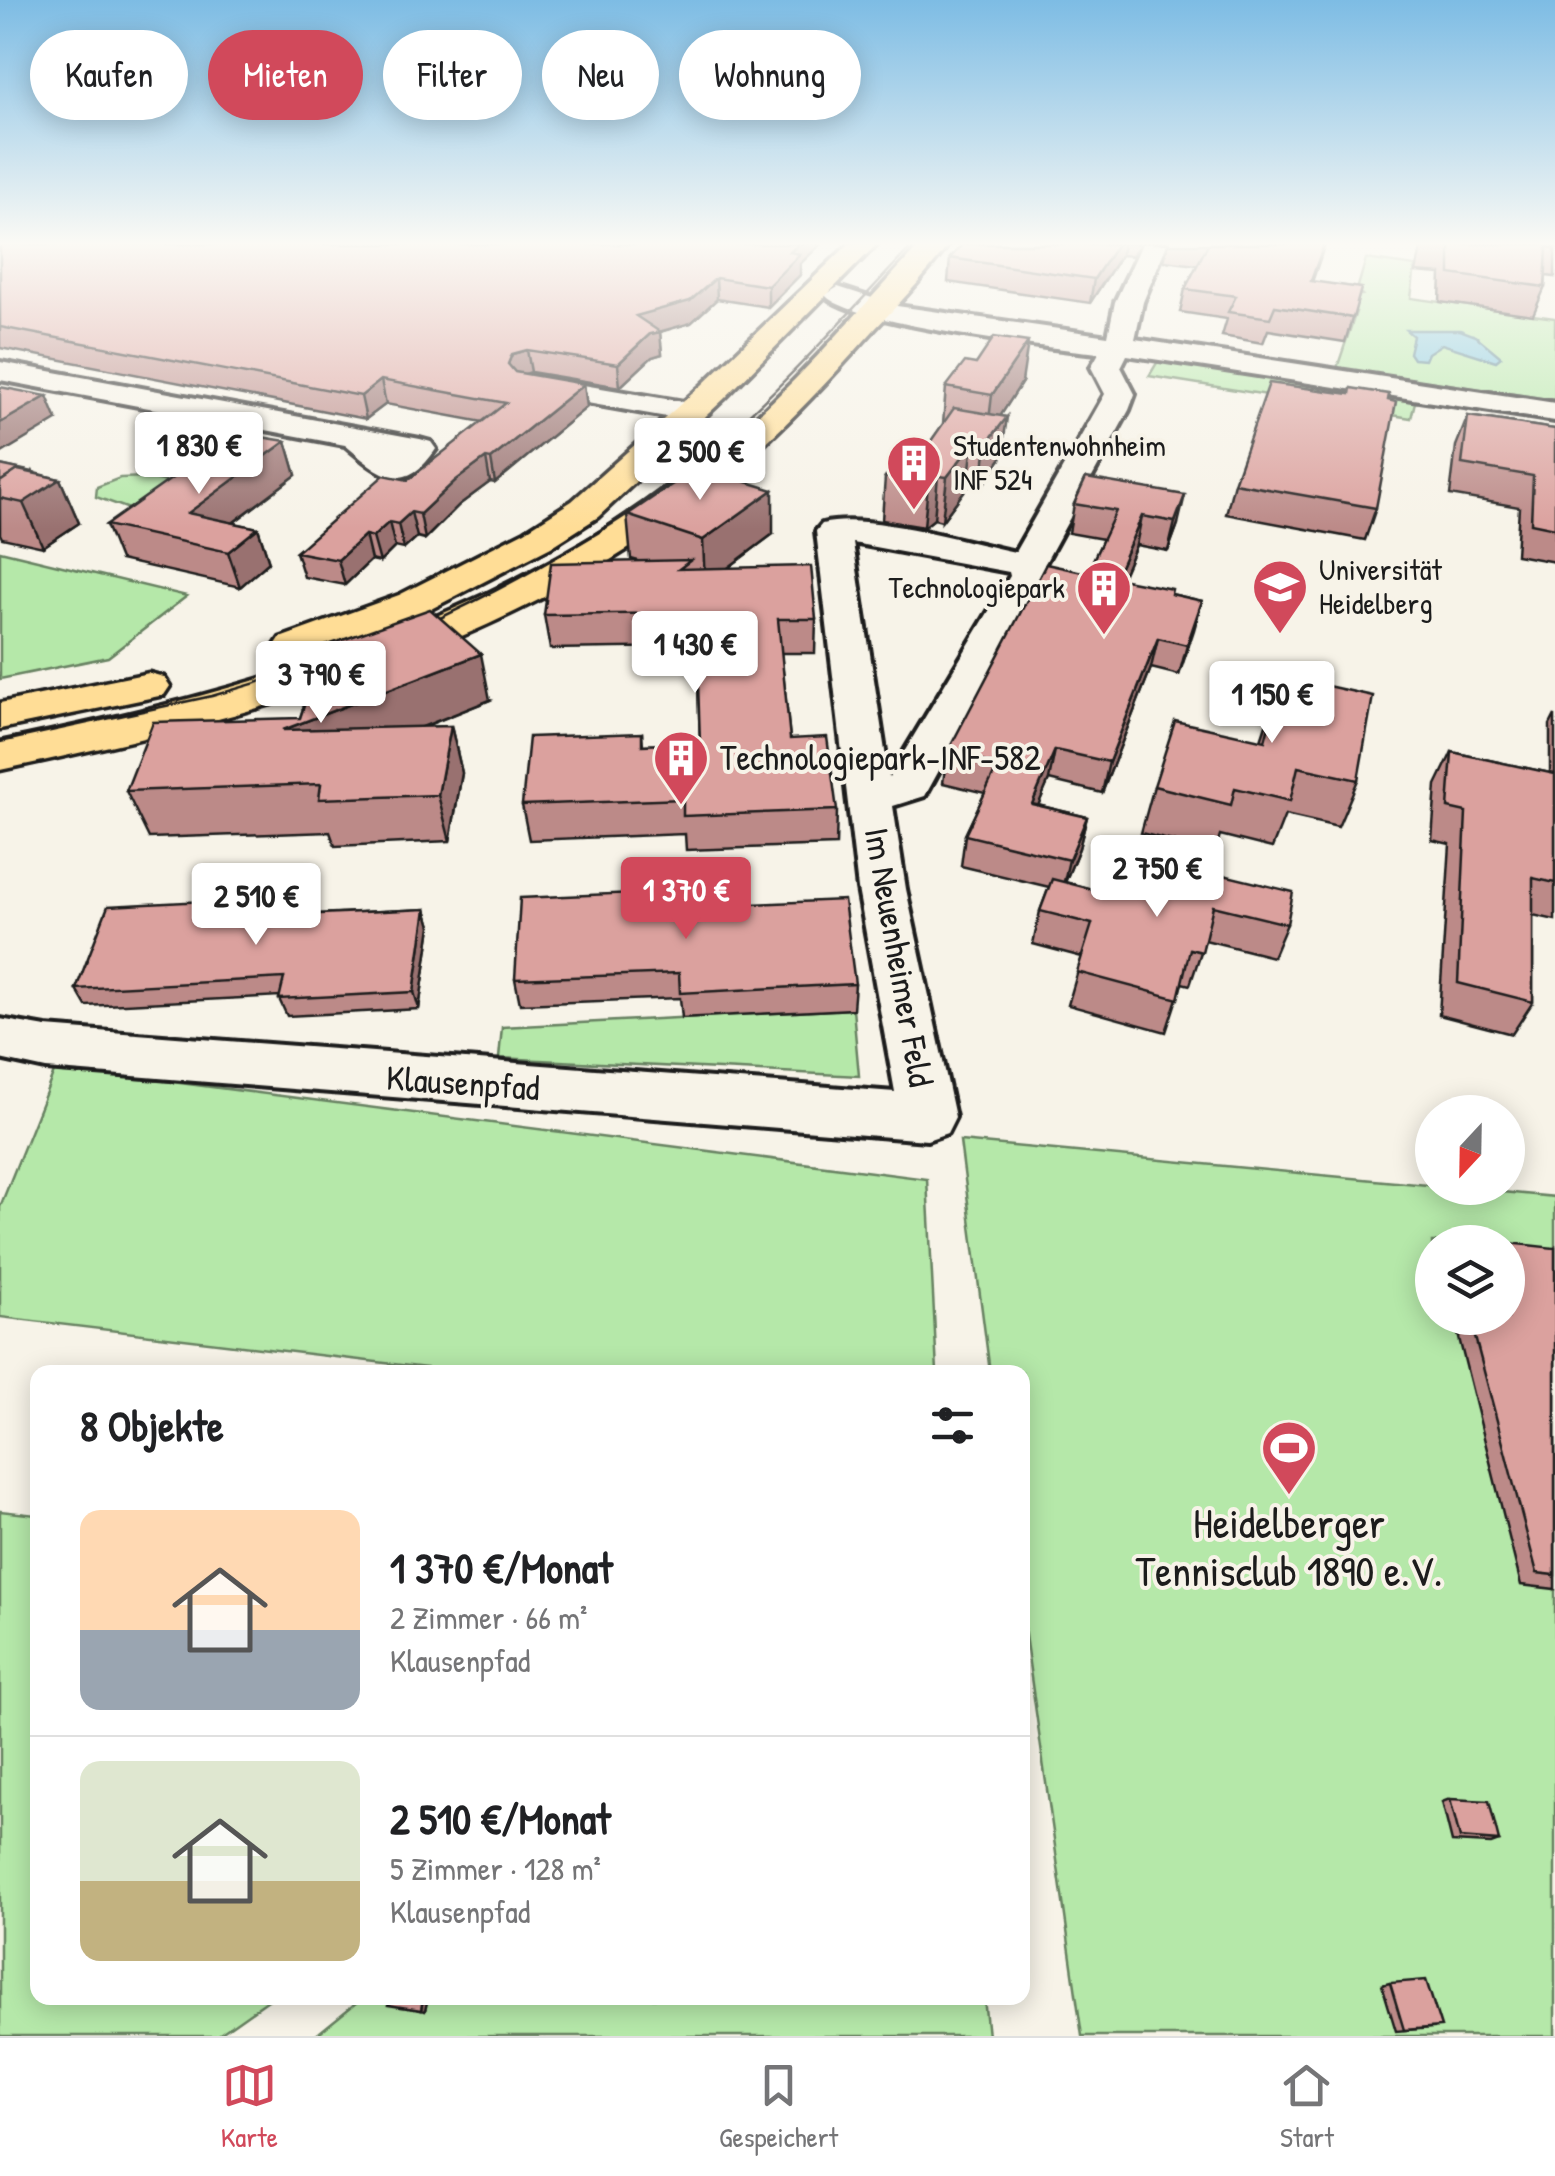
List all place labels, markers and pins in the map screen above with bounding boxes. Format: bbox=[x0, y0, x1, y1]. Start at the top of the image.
pin: 1 830 € bbox=[107, 412, 291, 497]
pin: 2 500 € bbox=[608, 418, 792, 503]
place label: Studentenwohnheim INF 524 bbox=[953, 425, 1166, 499]
building icon: Studentenwohnheim INF 524 bbox=[884, 433, 944, 512]
place label: Universität Heidelberg bbox=[1319, 549, 1443, 623]
school or university icon: Universität Heidelberg bbox=[1250, 557, 1310, 636]
building icon: Technologiepark bbox=[1074, 558, 1134, 637]
place label: Technologiepark bbox=[888, 567, 1065, 607]
pin: 1 430 € bbox=[603, 611, 787, 696]
pin: 3 790 € bbox=[229, 641, 413, 726]
pin: 1 150 € bbox=[1180, 661, 1364, 746]
building icon: Technologiepark-INF-582 bbox=[651, 728, 711, 807]
place label: Technologiepark-INF-582 bbox=[720, 734, 1041, 781]
pin: 2 750 € bbox=[1065, 835, 1249, 920]
pin: 1 370 € bbox=[594, 857, 778, 942]
pin: 2 510 € bbox=[164, 863, 348, 948]
sports icon: Heidelberger Tennisclub 1890 e.V. bbox=[1259, 1418, 1319, 1497]
place label: Heidelberger Tennisclub 1890 e.V. bbox=[1136, 1494, 1442, 1599]

